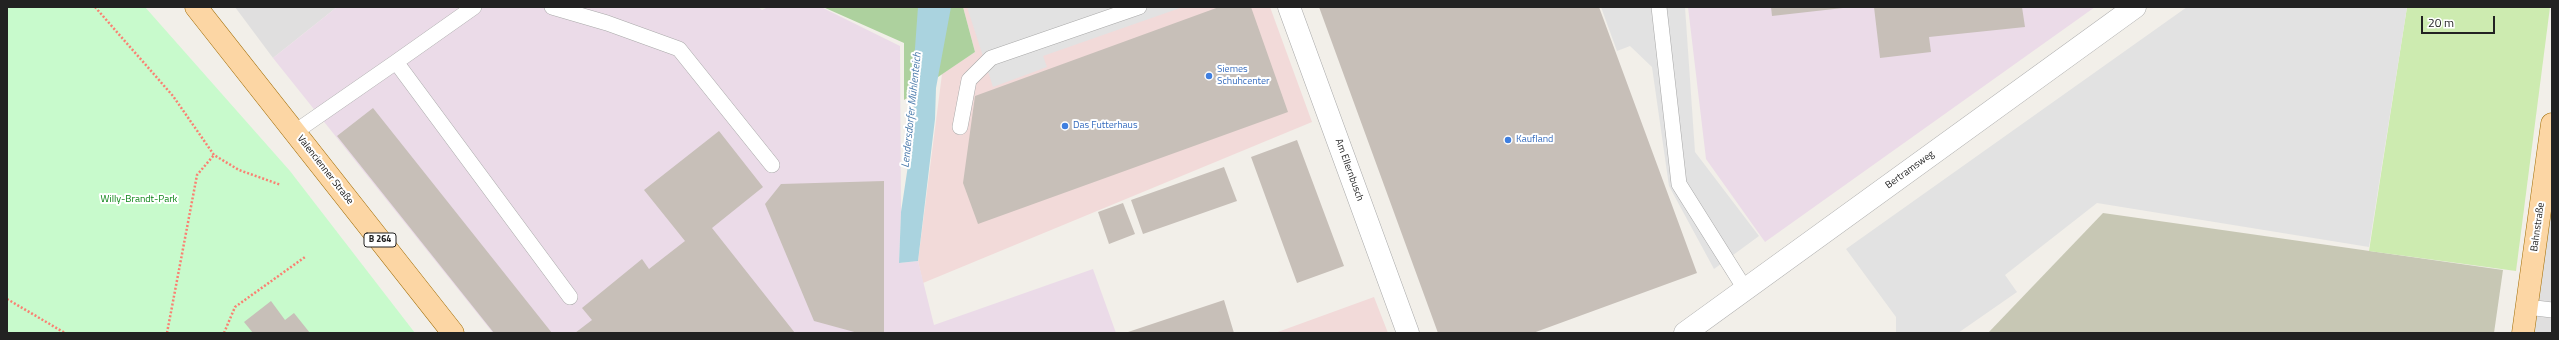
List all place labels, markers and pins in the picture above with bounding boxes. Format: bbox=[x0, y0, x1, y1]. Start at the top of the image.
place label: Siemes Schuhcenter bbox=[1217, 64, 1270, 88]
marker: Siemes Schuhcenter bbox=[1204, 71, 1214, 81]
place label: Das Futterhaus bbox=[1073, 120, 1138, 132]
marker: Das Futterhaus bbox=[1060, 121, 1070, 131]
place label: Kaufland bbox=[1516, 134, 1553, 146]
marker: Kaufland bbox=[1503, 135, 1513, 145]

